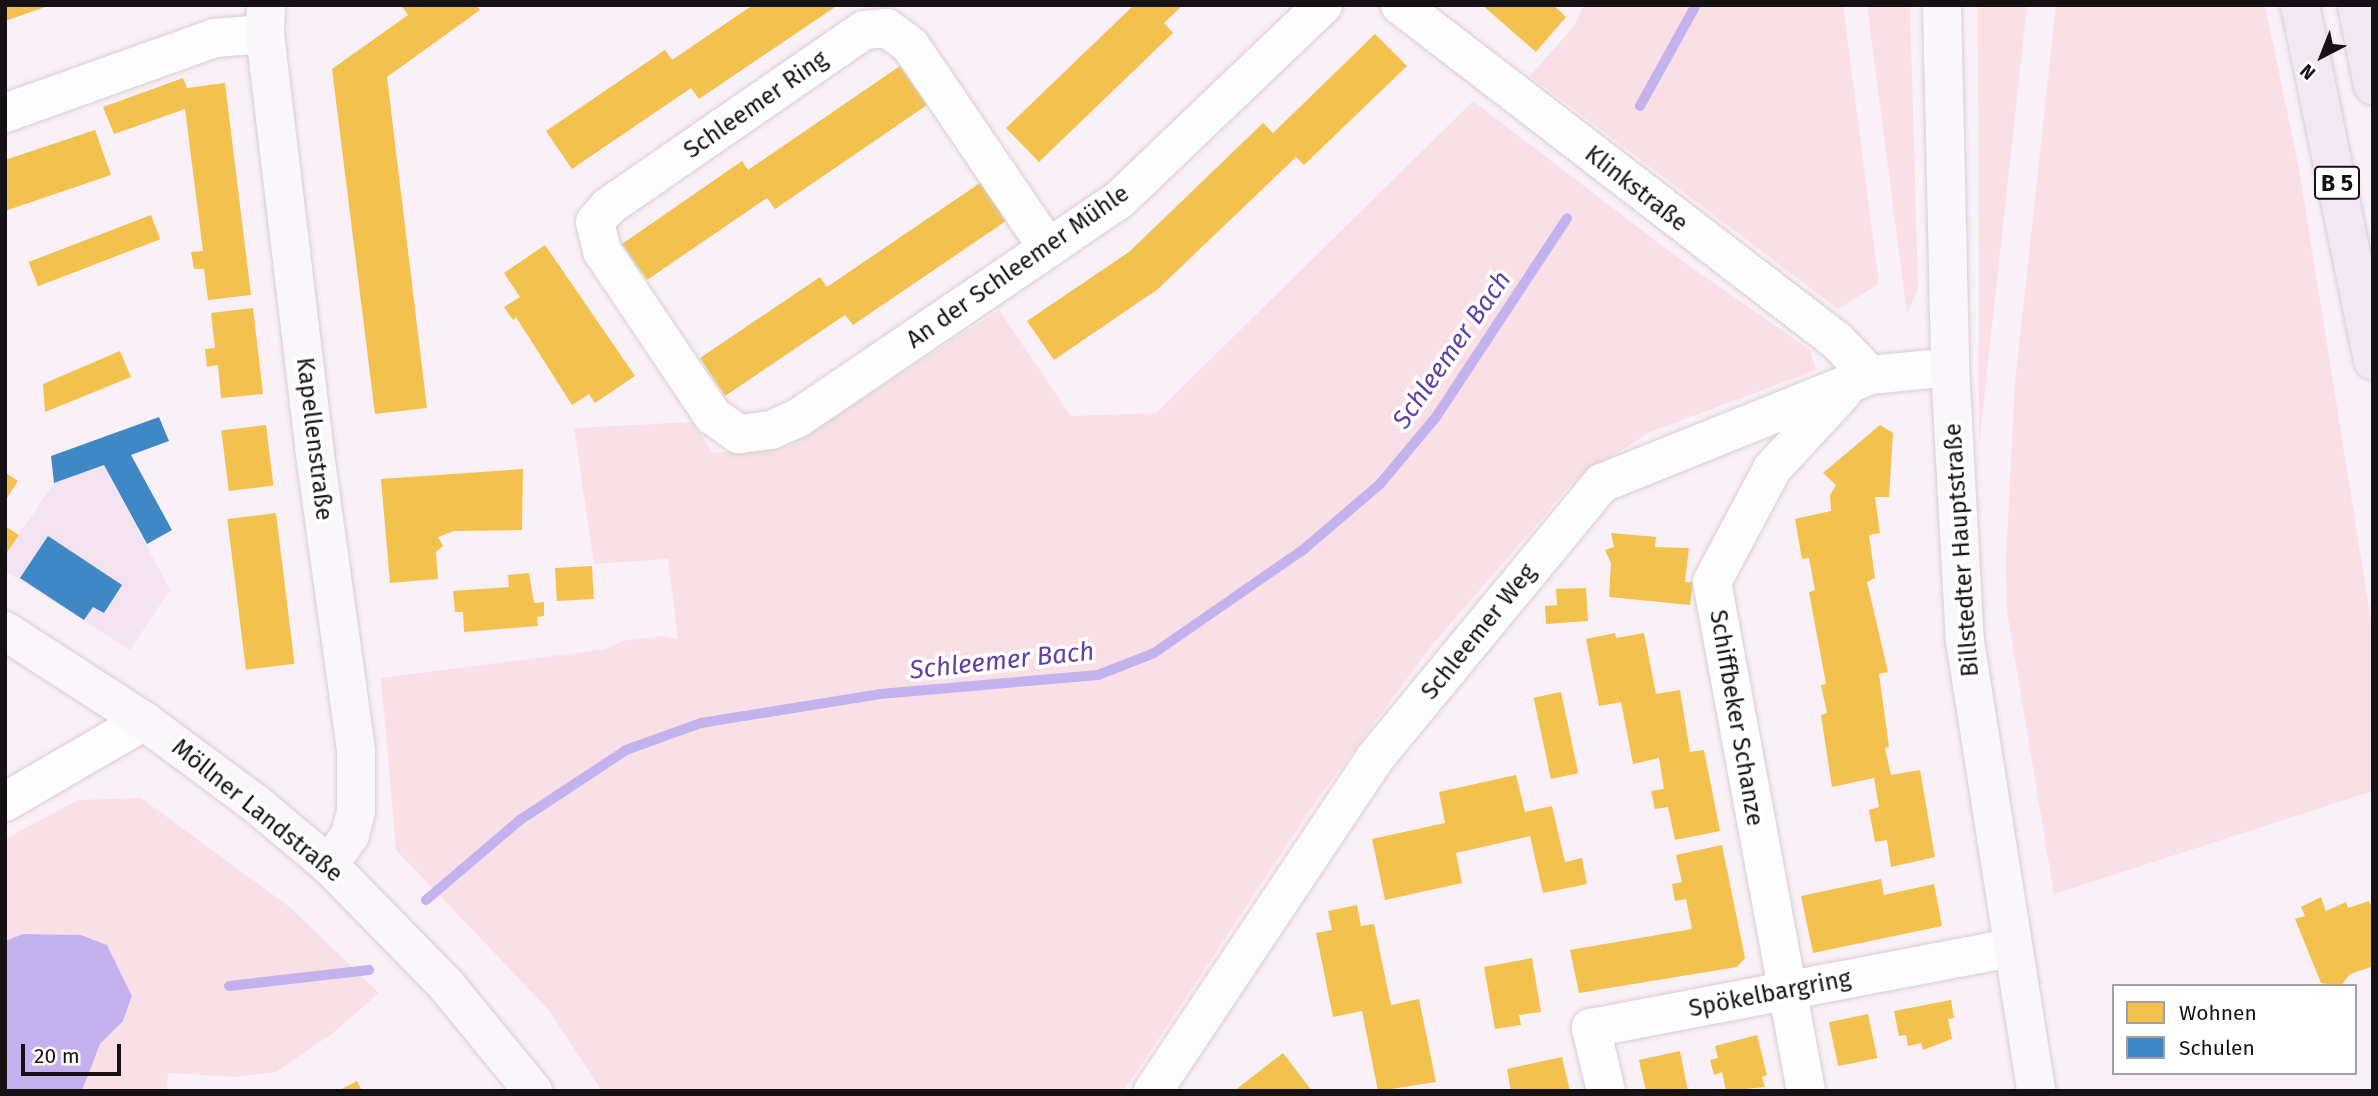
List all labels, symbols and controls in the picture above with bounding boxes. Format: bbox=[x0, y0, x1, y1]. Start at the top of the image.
north arrow bbox=[2287, 21, 2357, 91]
street label: Schleemer Ring bbox=[679, 45, 833, 165]
text: N bbox=[2295, 59, 2320, 85]
street label: Klinkstraße bbox=[1579, 140, 1693, 238]
road number: B 5 bbox=[2312, 164, 2362, 202]
street label: An der Schleemer Mühle bbox=[901, 179, 1135, 355]
water label: Schleemer Bach bbox=[1386, 265, 1518, 435]
street label: Kapellenstraße bbox=[290, 356, 338, 522]
street label: Billstedter Hauptstraße bbox=[1939, 422, 1985, 678]
street label: Schleemer Weg bbox=[1416, 558, 1542, 706]
street label: Schiffbeker Schanze bbox=[1703, 608, 1769, 828]
water label: Schleemer Bach bbox=[908, 636, 1096, 686]
street label: Möllner Landstraße bbox=[166, 733, 348, 889]
street label: Spökelbargring bbox=[1686, 964, 1854, 1024]
legend bbox=[2112, 984, 2357, 1075]
text: Wohnen bbox=[2179, 1000, 2257, 1026]
scale bar bbox=[24, 1030, 124, 1074]
text: Schulen bbox=[2179, 1035, 2255, 1061]
text: 20 m bbox=[34, 1043, 80, 1069]

